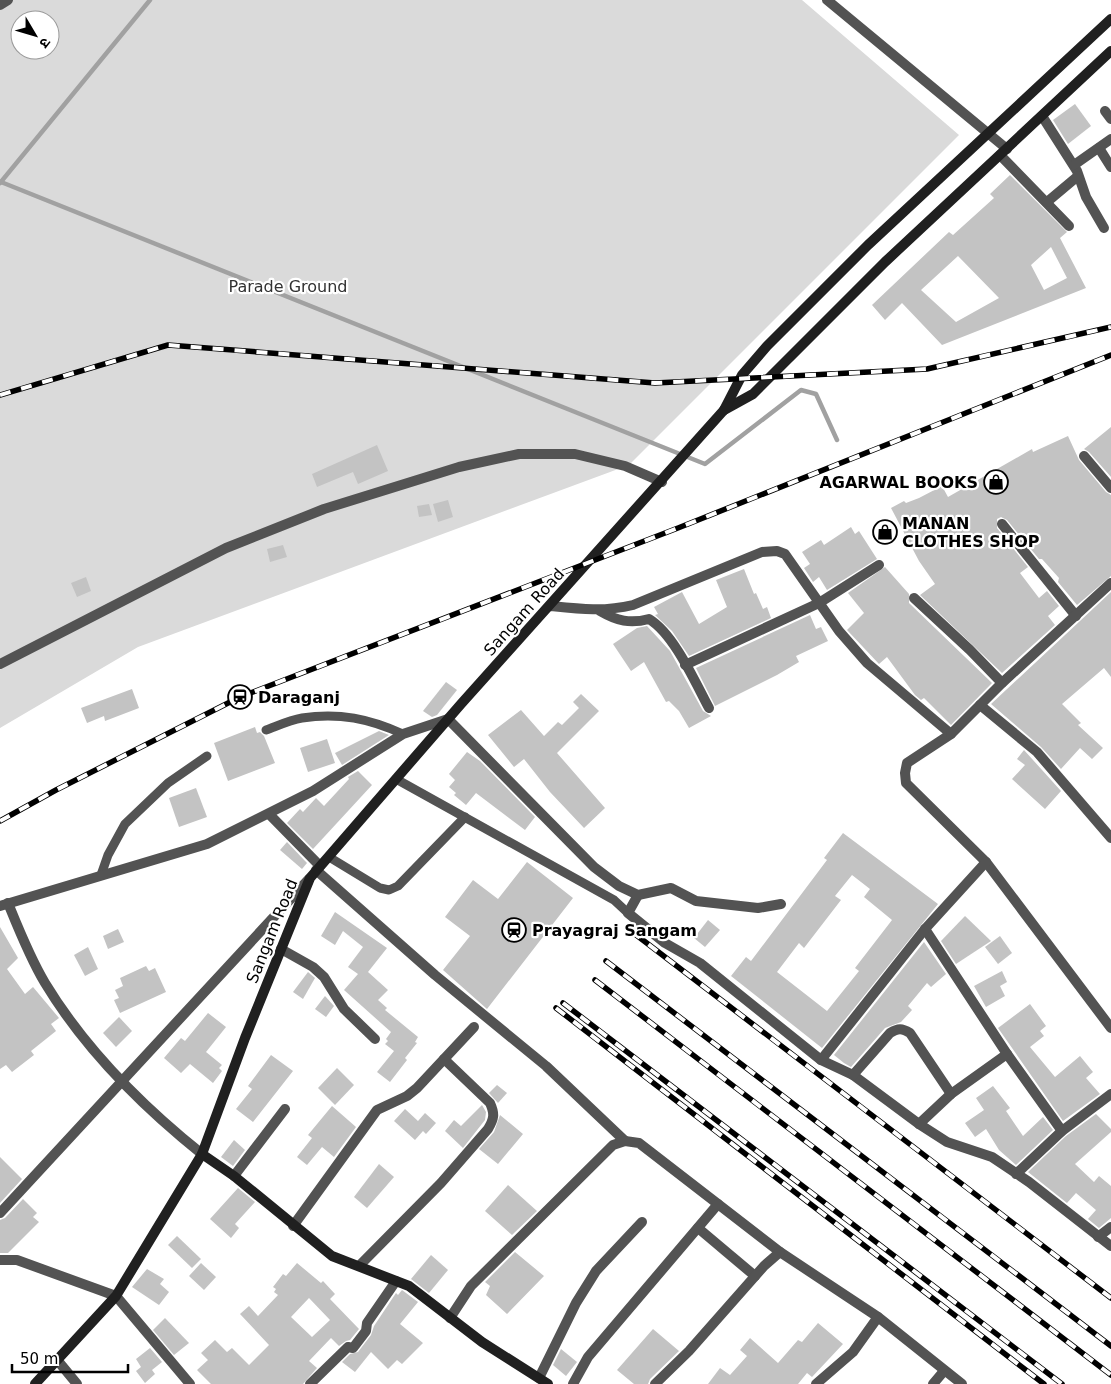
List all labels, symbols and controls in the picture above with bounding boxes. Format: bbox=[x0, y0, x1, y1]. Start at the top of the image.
north arrow bbox=[10, 10, 60, 60]
text: उ bbox=[36, 35, 54, 52]
park label: Parade Ground bbox=[228, 277, 348, 296]
shop icon: AGARWAL BOOKS bbox=[983, 469, 1009, 495]
place label: AGARWAL BOOKS bbox=[819, 473, 978, 492]
place label: MANAN CLOTHES SHOP bbox=[902, 514, 1040, 551]
shop icon: MANAN CLOTHES SHOP bbox=[872, 519, 898, 545]
street label: Sangam Road bbox=[480, 564, 568, 660]
station icon: Daraganj bbox=[227, 684, 253, 710]
place label: Daraganj bbox=[258, 688, 340, 707]
street label: Sangam Road bbox=[242, 876, 302, 986]
station icon: Prayagraj Sangam bbox=[501, 917, 527, 943]
place label: Prayagraj Sangam bbox=[532, 921, 697, 940]
scale bar bbox=[12, 1342, 129, 1374]
text: 50 m bbox=[20, 1350, 58, 1368]

